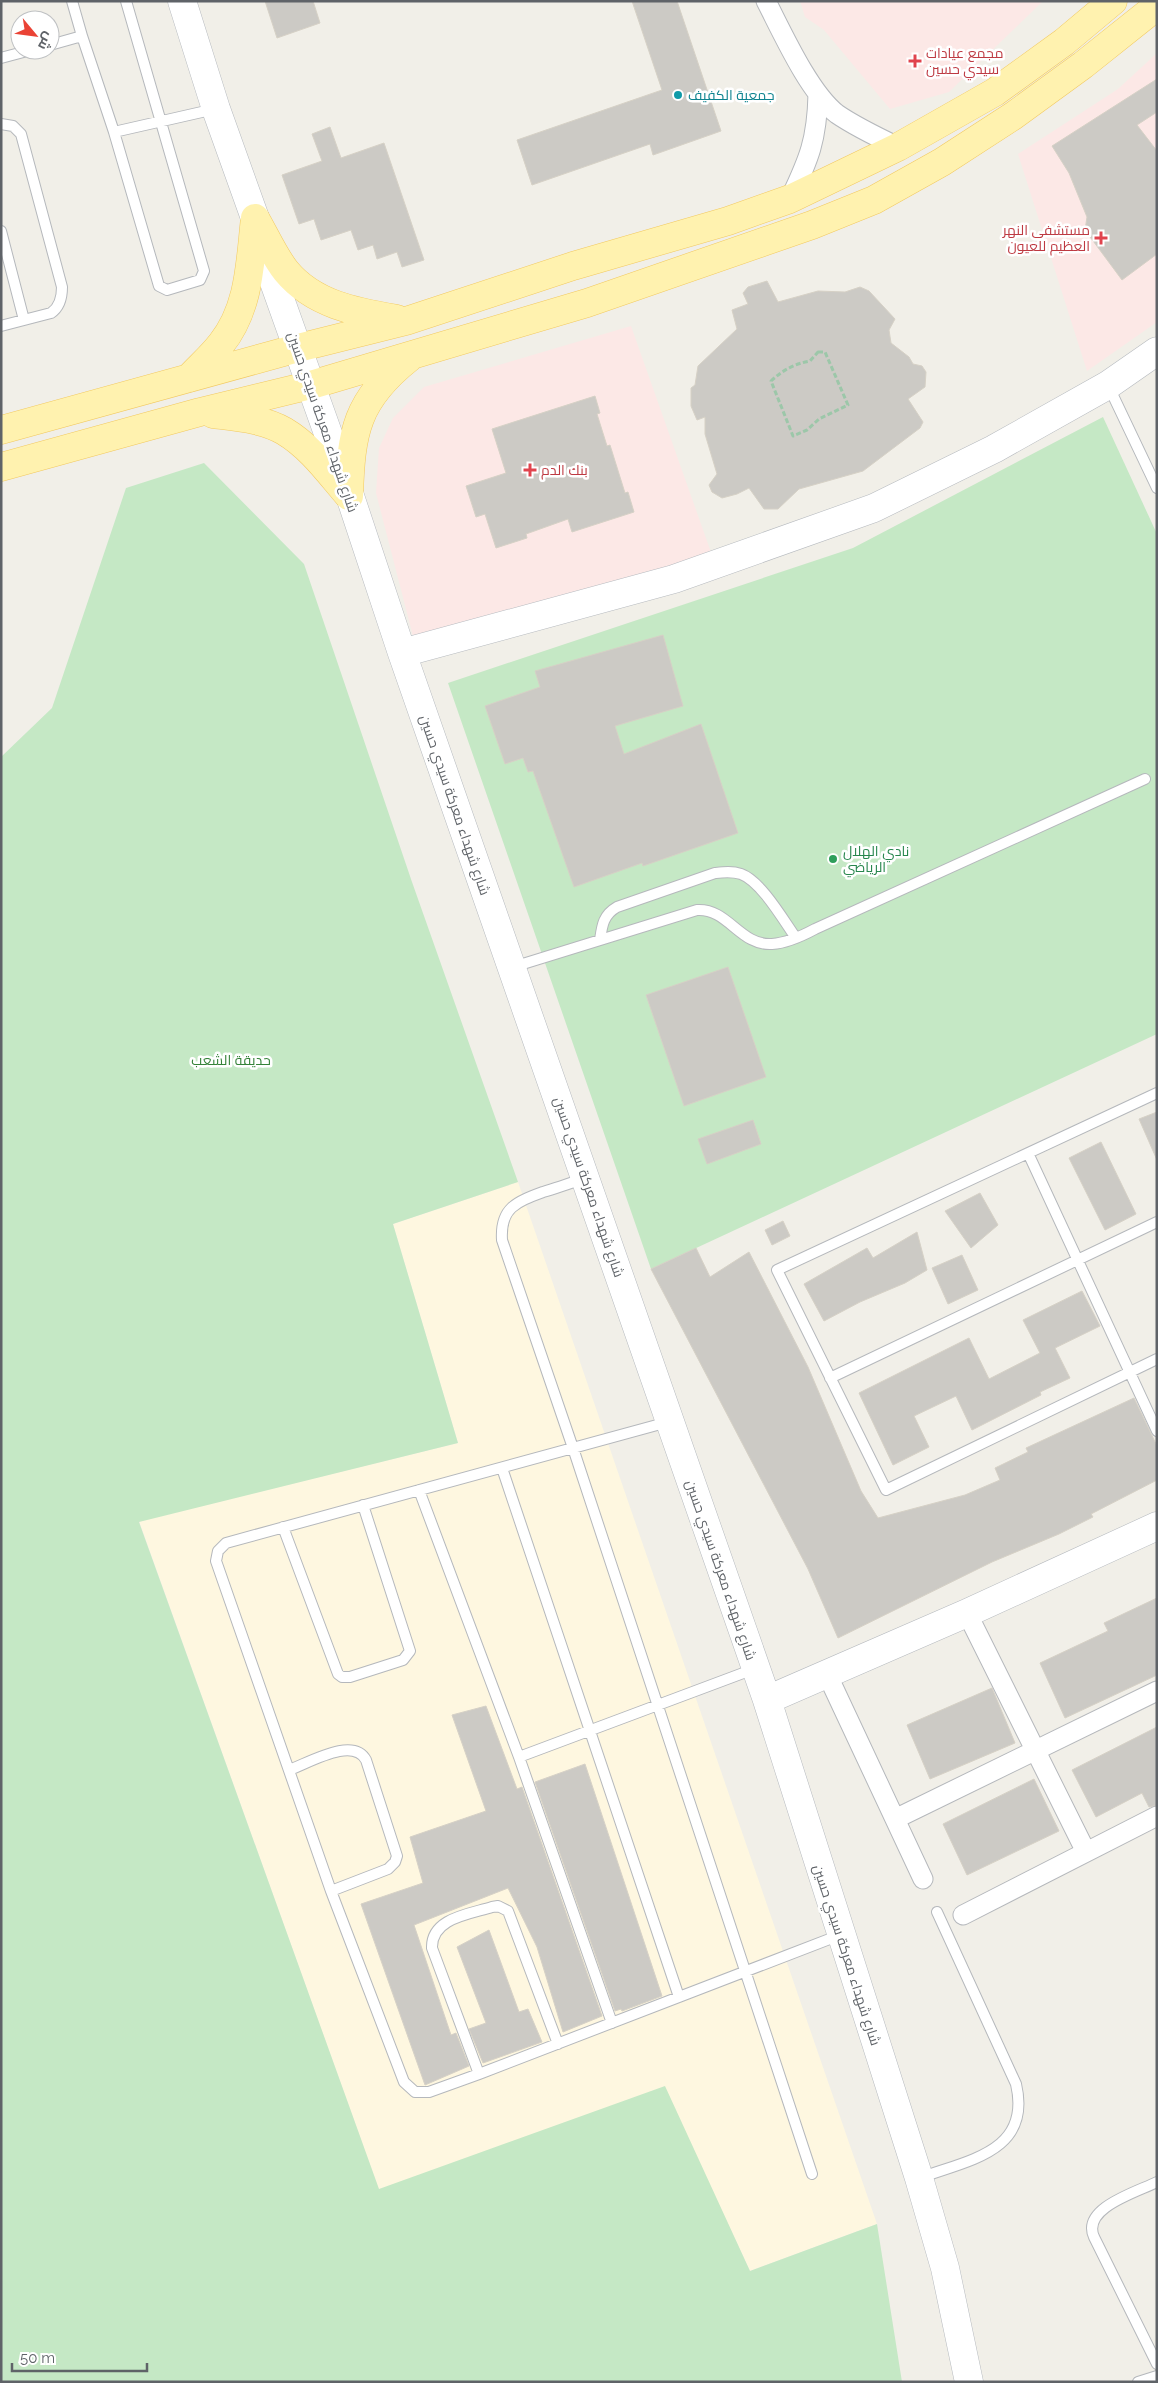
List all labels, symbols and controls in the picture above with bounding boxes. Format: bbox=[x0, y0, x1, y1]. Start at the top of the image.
north arrow bbox=[10, 10, 60, 60]
text: ش bbox=[34, 29, 58, 53]
place label: مجمع عيادات سيدي حسين bbox=[926, 45, 1003, 81]
marker: مجمع عيادات سيدي حسين bbox=[908, 54, 922, 68]
place label: جمعية الكفيف bbox=[688, 87, 775, 103]
marker: جمعية الكفيف bbox=[672, 89, 684, 101]
place label: مستشفى النهر العظيم للعيون bbox=[1002, 222, 1090, 256]
marker: مستشفى النهر العظيم للعيون bbox=[1094, 231, 1108, 245]
street label: شارع شهداء معركة سيدي حسين bbox=[281, 330, 361, 515]
place label: بنك الدم bbox=[541, 462, 588, 480]
marker: بنك الدم bbox=[523, 463, 537, 477]
street label: شارع شهداء معركة سيدي حسين bbox=[413, 713, 493, 898]
place label: نادي الهلال الرياضي bbox=[843, 843, 909, 878]
marker: نادي الهلال الرياضي bbox=[827, 853, 839, 865]
park label: حديقة الشعب bbox=[191, 1052, 271, 1068]
street label: شارع شهداء معركة سيدي حسين bbox=[547, 1095, 627, 1280]
street label: شارع شهداء معركة سيدي حسين bbox=[679, 1478, 759, 1663]
street label: شارع شهداء معركة سيدي حسين bbox=[806, 1862, 884, 2049]
scale bar bbox=[12, 2340, 148, 2372]
text: 50 m bbox=[20, 2349, 55, 2367]

